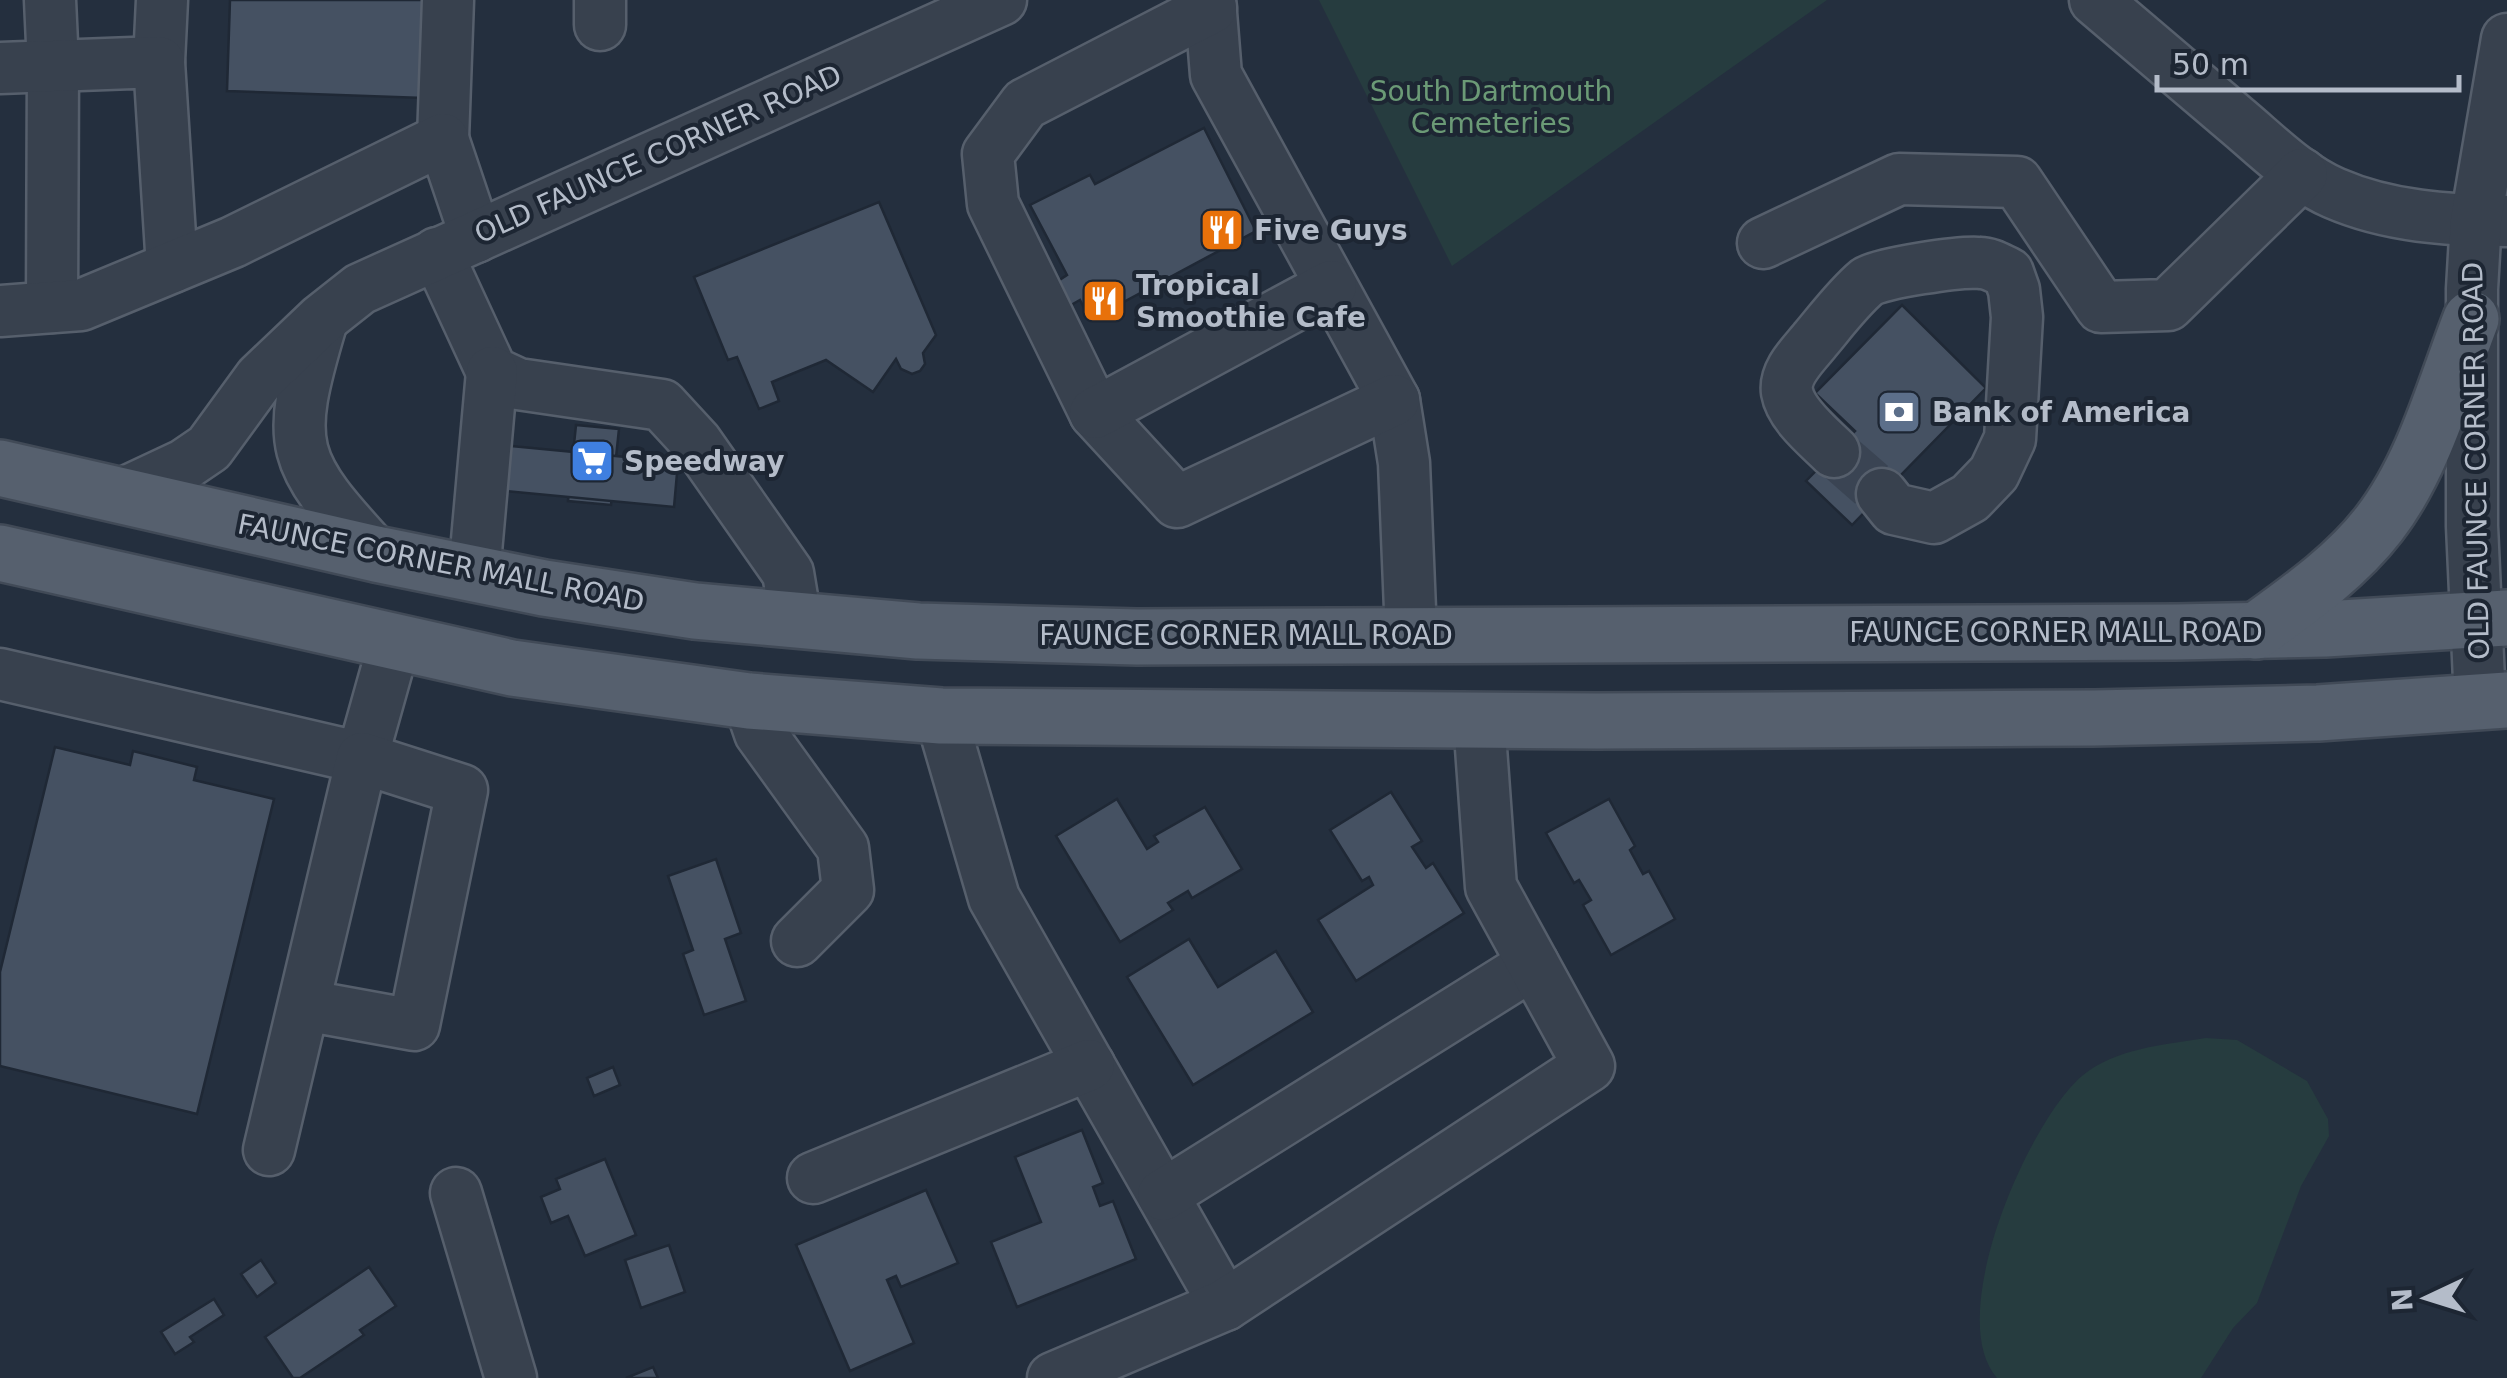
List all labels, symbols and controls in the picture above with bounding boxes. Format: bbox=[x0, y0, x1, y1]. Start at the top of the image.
scale bar bbox=[2157, 30, 2460, 92]
text: 50 m bbox=[2172, 47, 2249, 82]
street label: OLD FAUNCE CORNER ROAD bbox=[469, 58, 847, 250]
park label: South Dartmouth Cemeteries bbox=[1370, 75, 1612, 140]
restaurant icon: Five Guys bbox=[1199, 207, 1245, 253]
place label: Five Guys bbox=[1254, 214, 1408, 247]
street label: OLD FAUNCE CORNER ROAD bbox=[2456, 262, 2496, 660]
place label: Tropical Smoothie Cafe bbox=[1136, 269, 1366, 334]
restaurant icon: Tropical Smoothie Cafe bbox=[1081, 278, 1127, 324]
bank icon: Bank of America bbox=[1876, 389, 1922, 435]
place label: Bank of America bbox=[1932, 396, 2190, 429]
supermarket icon: Speedway bbox=[569, 438, 615, 484]
place label: Speedway bbox=[624, 445, 784, 478]
street label: FAUNCE CORNER MALL ROAD bbox=[235, 507, 647, 619]
street label: FAUNCE CORNER MALL ROAD bbox=[1849, 616, 2263, 649]
street label: FAUNCE CORNER MALL ROAD bbox=[1039, 619, 1453, 652]
north arrow bbox=[2377, 1248, 2477, 1348]
text: N bbox=[2385, 1287, 2420, 1313]

